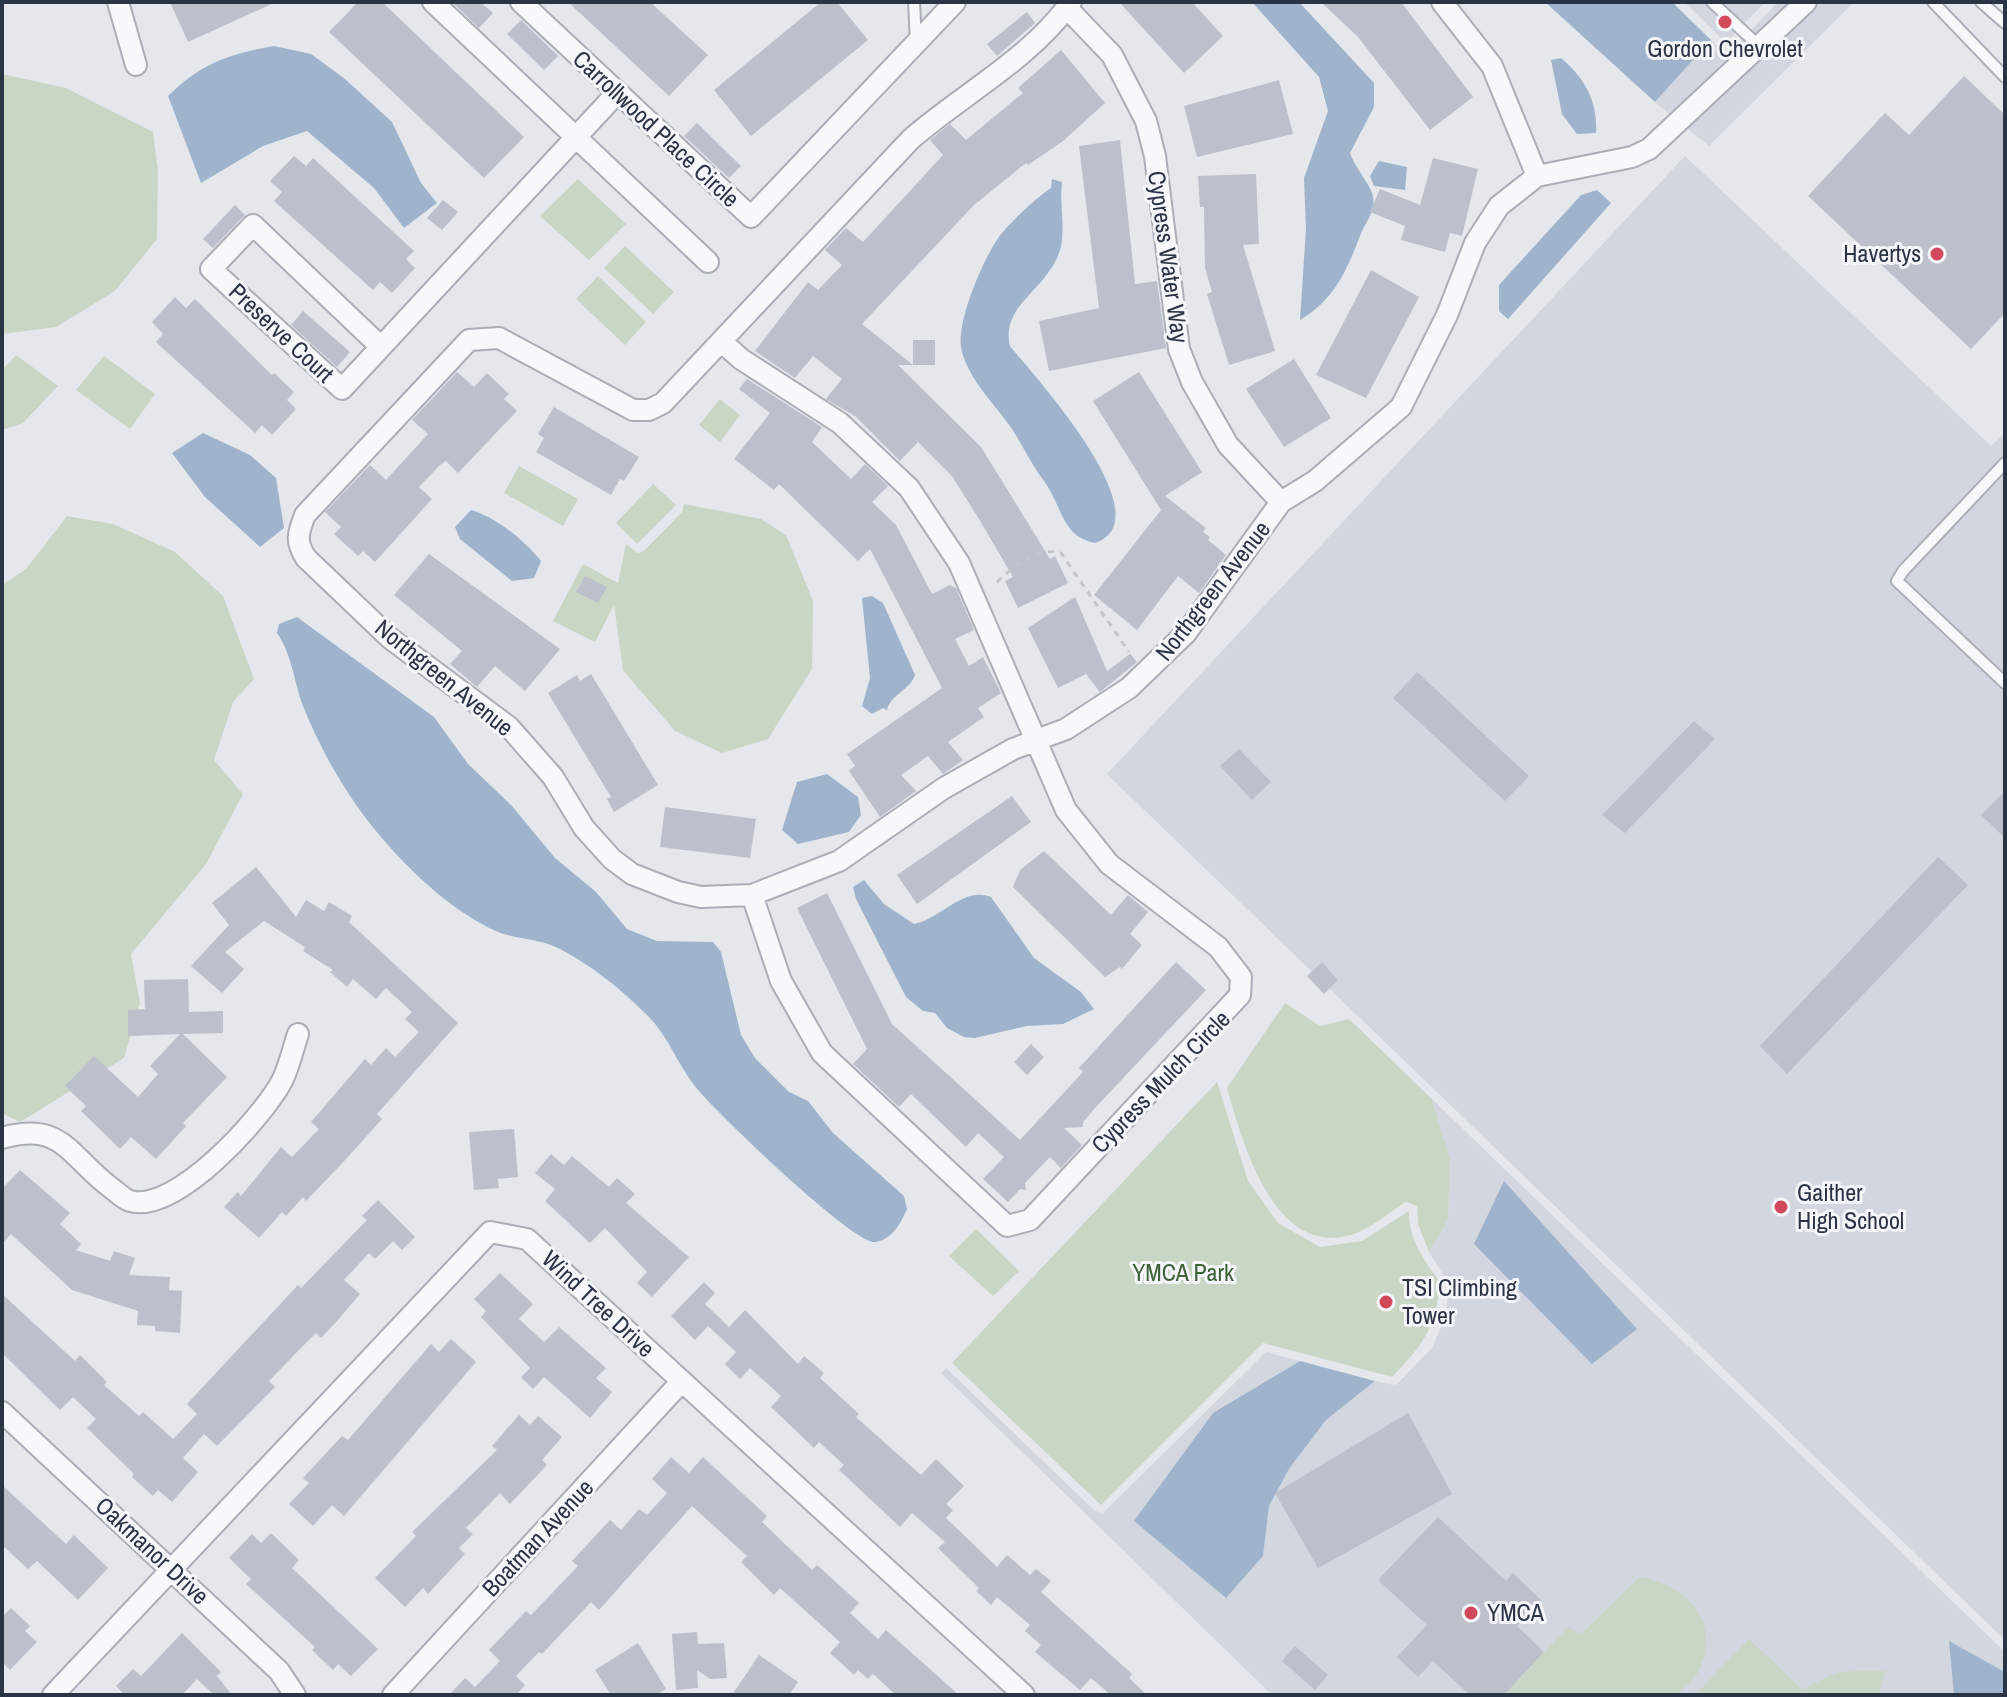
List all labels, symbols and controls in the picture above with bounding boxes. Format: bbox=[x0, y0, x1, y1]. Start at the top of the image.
marker: Gordon Chevrolet bbox=[1716, 13, 1734, 31]
place label: Gordon Chevrolet bbox=[1647, 32, 1803, 64]
street label: Carrollwood Place Circle bbox=[567, 43, 747, 214]
street label: Cypress Water Way bbox=[1141, 169, 1197, 345]
place label: Havertys bbox=[1843, 237, 1921, 269]
marker: Havertys bbox=[1928, 245, 1946, 263]
street label: Preserve Court bbox=[222, 275, 341, 389]
street label: Northgreen Avenue bbox=[1148, 514, 1277, 667]
street label: Northgreen Avenue bbox=[369, 612, 520, 743]
street label: Cypress Mulch Circle bbox=[1084, 1003, 1237, 1160]
place label: Gaither High School bbox=[1797, 1176, 1904, 1236]
marker: Gaither High School bbox=[1772, 1198, 1790, 1216]
street label: Wind Tree Drive bbox=[535, 1243, 662, 1364]
park label: YMCA Park bbox=[1132, 1256, 1234, 1288]
place label: TSI Climbing Tower bbox=[1402, 1271, 1517, 1331]
marker: TSI Climbing Tower bbox=[1377, 1293, 1395, 1311]
street label: Boatman Avenue bbox=[475, 1472, 600, 1603]
street label: Oakmanor Drive bbox=[89, 1489, 216, 1611]
place label: YMCA bbox=[1487, 1596, 1545, 1628]
marker: YMCA bbox=[1462, 1604, 1480, 1622]

